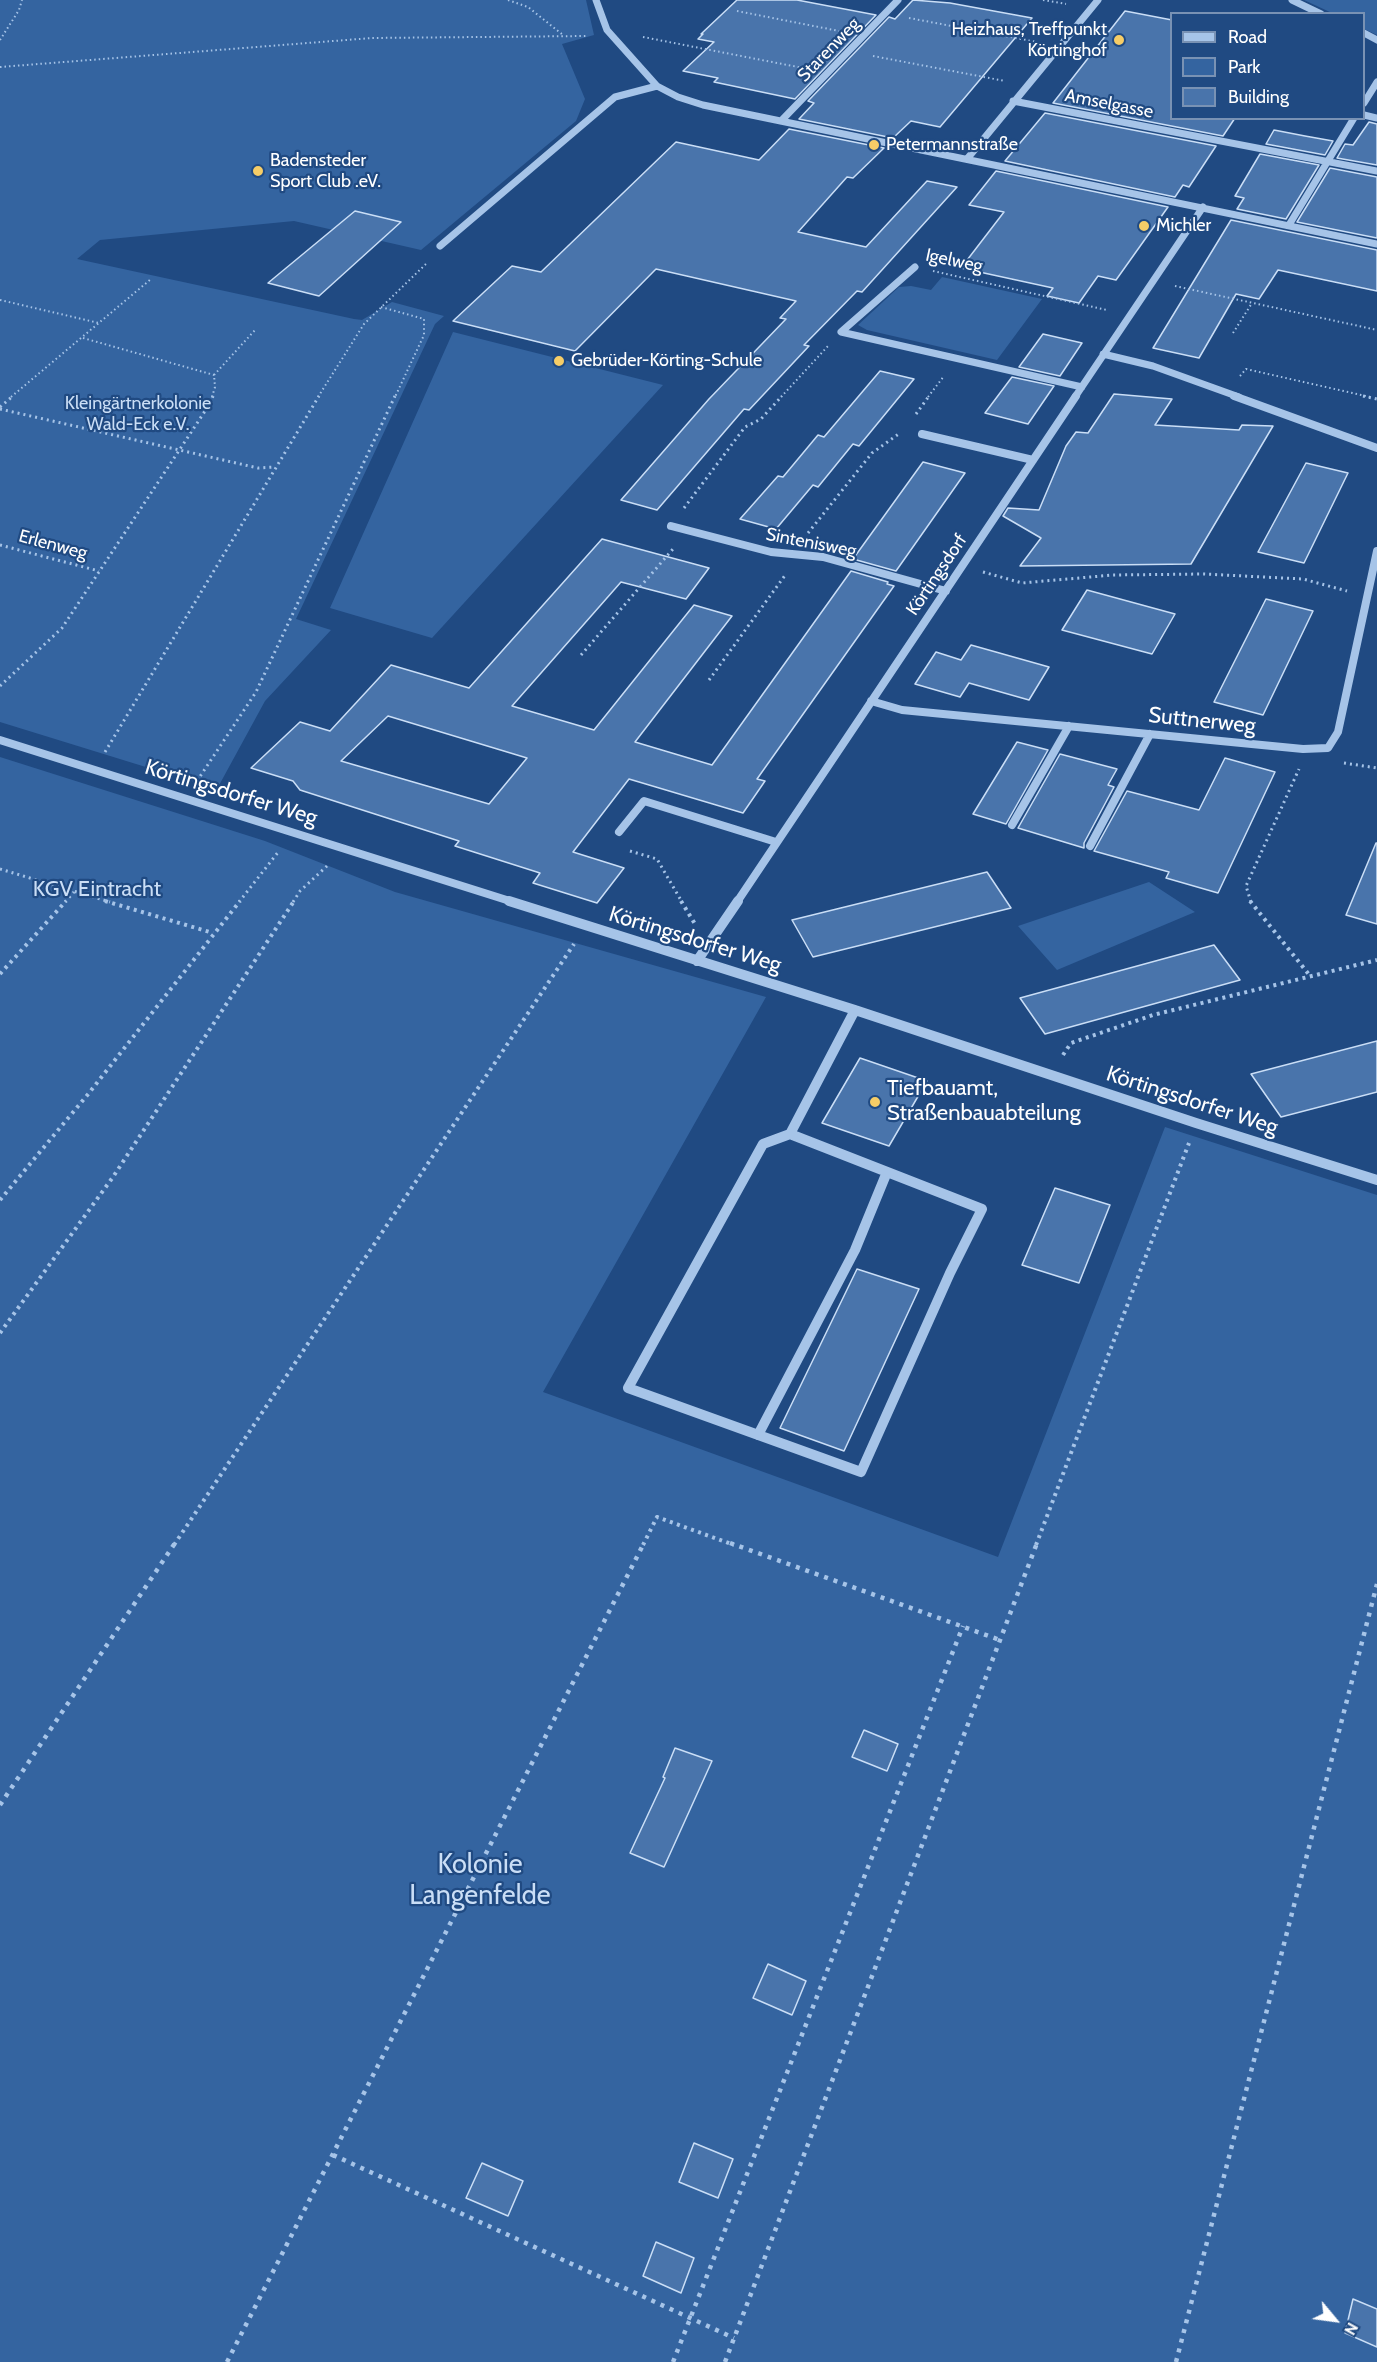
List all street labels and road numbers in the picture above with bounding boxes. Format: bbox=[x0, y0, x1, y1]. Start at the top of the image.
street label: Starenweg bbox=[793, 13, 865, 87]
street label: Amselgasse bbox=[1063, 85, 1155, 123]
street label: Igelweg bbox=[923, 244, 985, 278]
street label: Sintenisweg bbox=[764, 524, 858, 562]
street label: Erlenweg bbox=[16, 526, 90, 564]
street label: Körtingsdorf bbox=[902, 530, 972, 620]
street label: Suttnerweg bbox=[1147, 702, 1257, 740]
street label: Körtingsdorfer Weg bbox=[142, 754, 320, 832]
street label: Körtingsdorfer Weg bbox=[606, 901, 784, 979]
street label: Körtingsdorfer Weg bbox=[1103, 1061, 1281, 1141]

